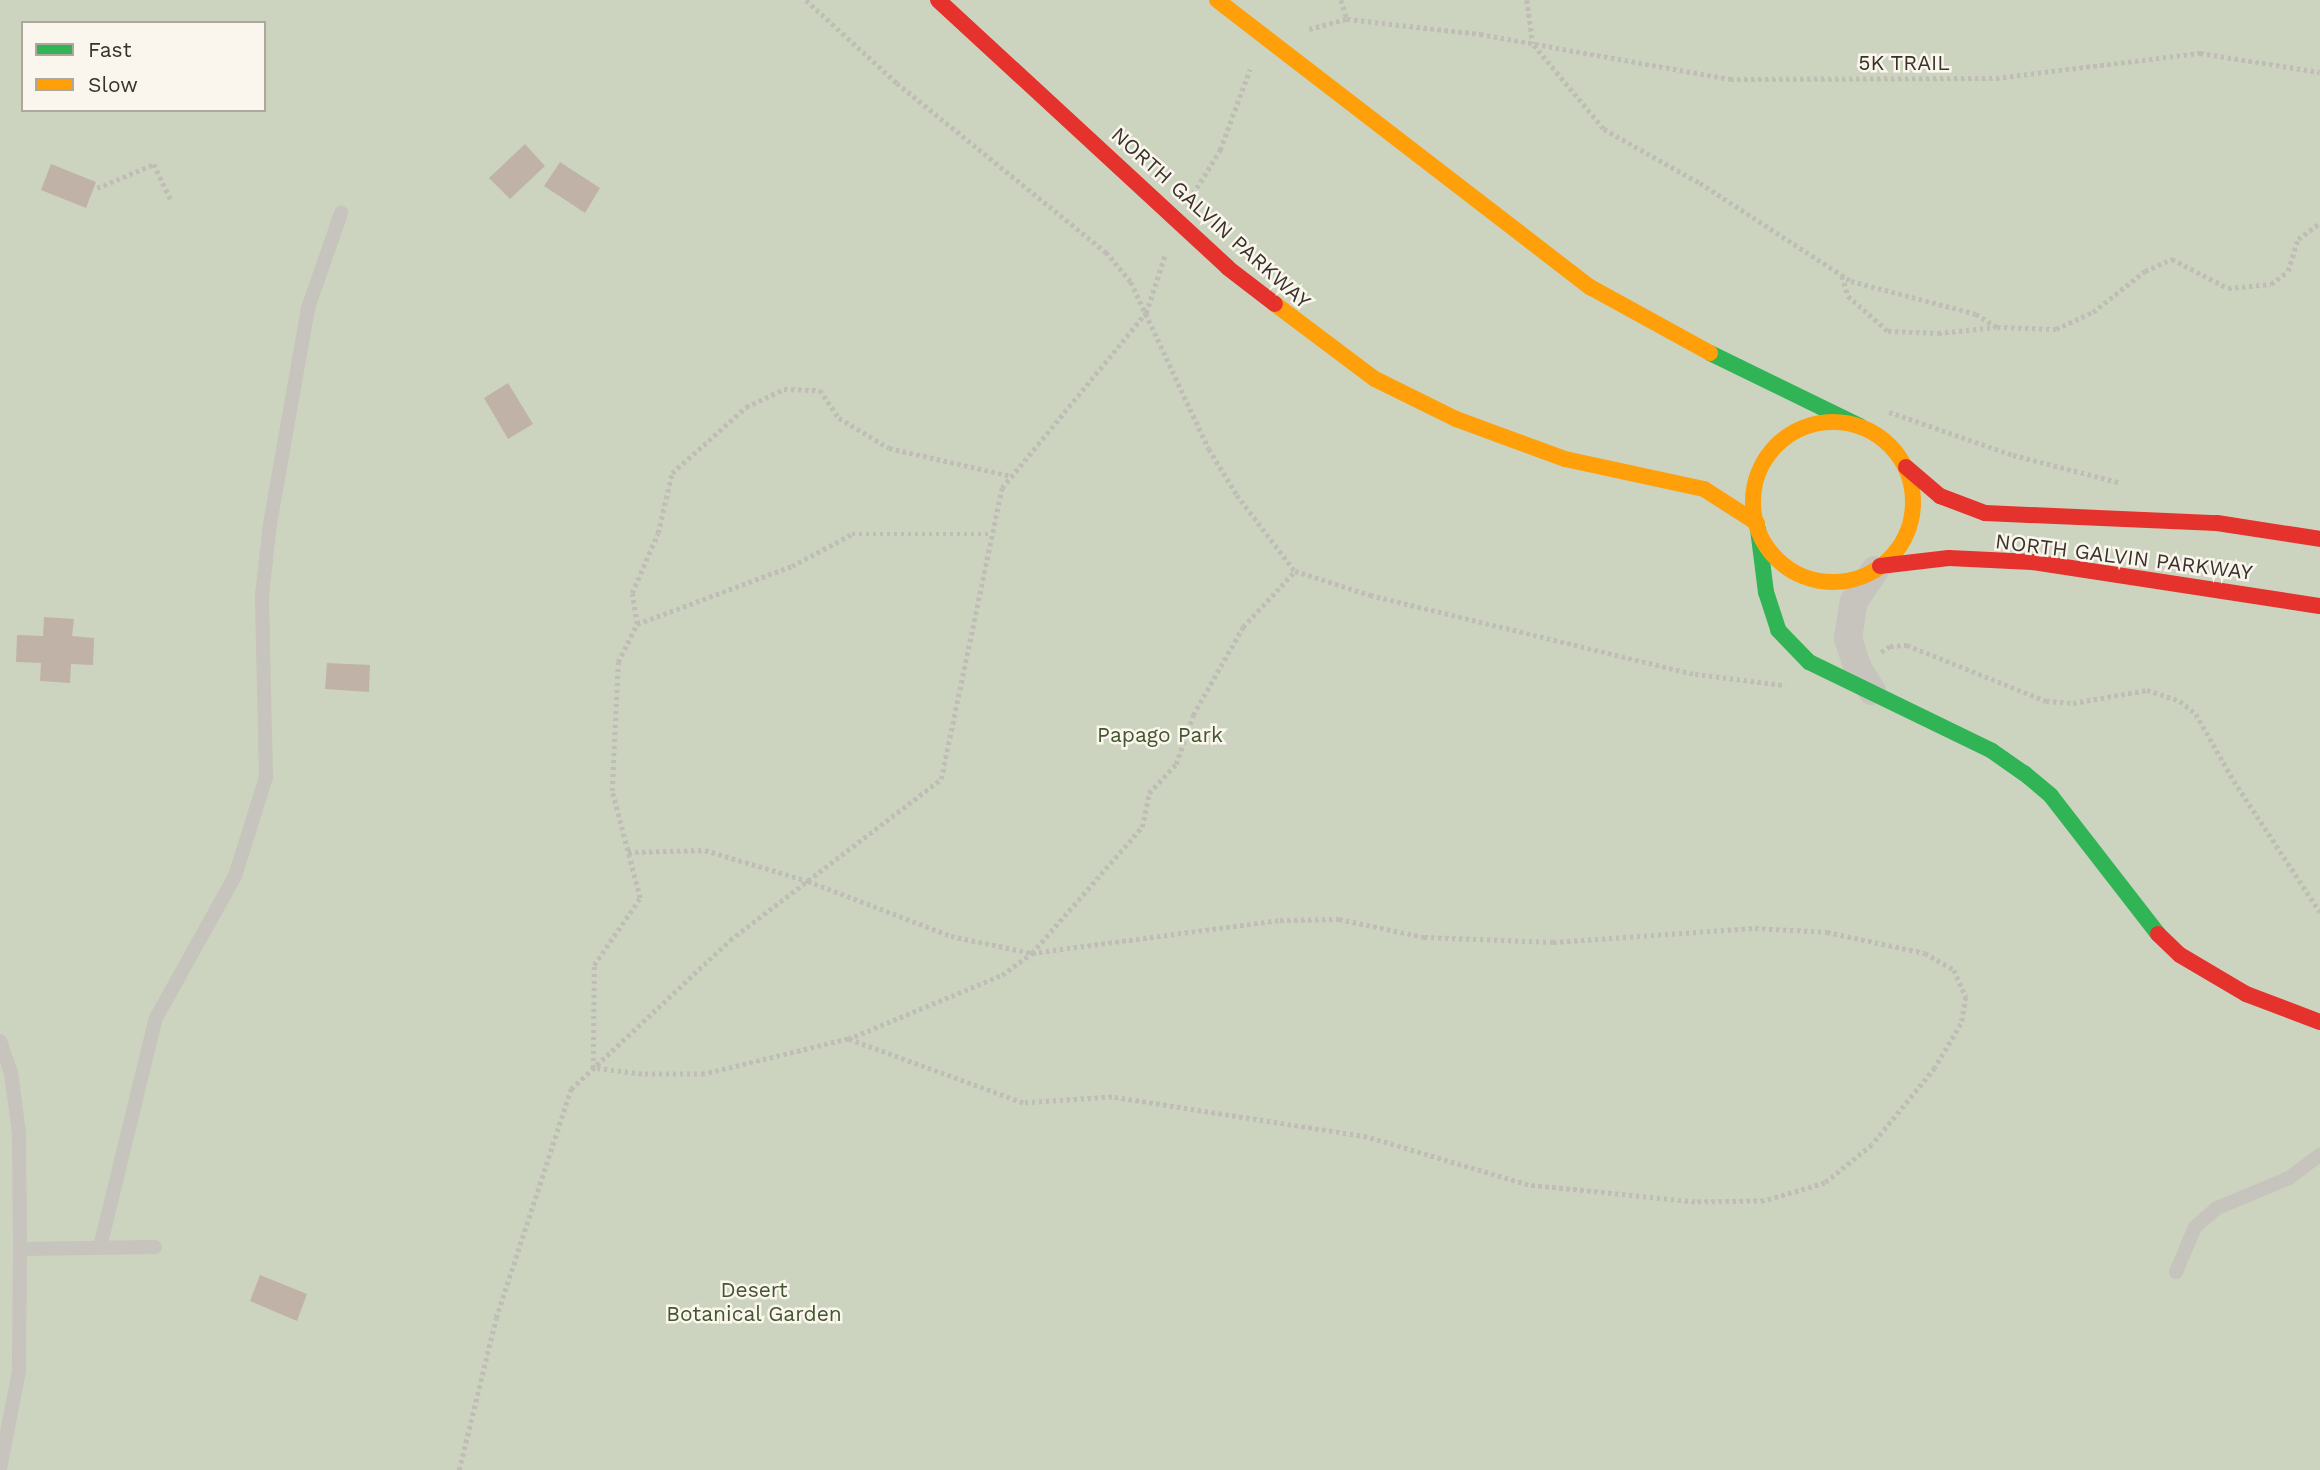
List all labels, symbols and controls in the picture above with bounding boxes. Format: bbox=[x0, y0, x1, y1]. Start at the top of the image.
legend bbox=[21, 21, 266, 112]
text: Fast bbox=[88, 37, 132, 62]
street label: 5K TRAIL bbox=[1858, 50, 1950, 76]
text: Slow bbox=[88, 72, 138, 97]
street label: NORTH GALVIN PARKWAY bbox=[1106, 122, 1316, 314]
street label: NORTH GALVIN PARKWAY bbox=[1994, 529, 2254, 585]
park label: Papago Park bbox=[1097, 722, 1223, 748]
park label: Desert Botanical Garden bbox=[666, 1277, 842, 1327]

